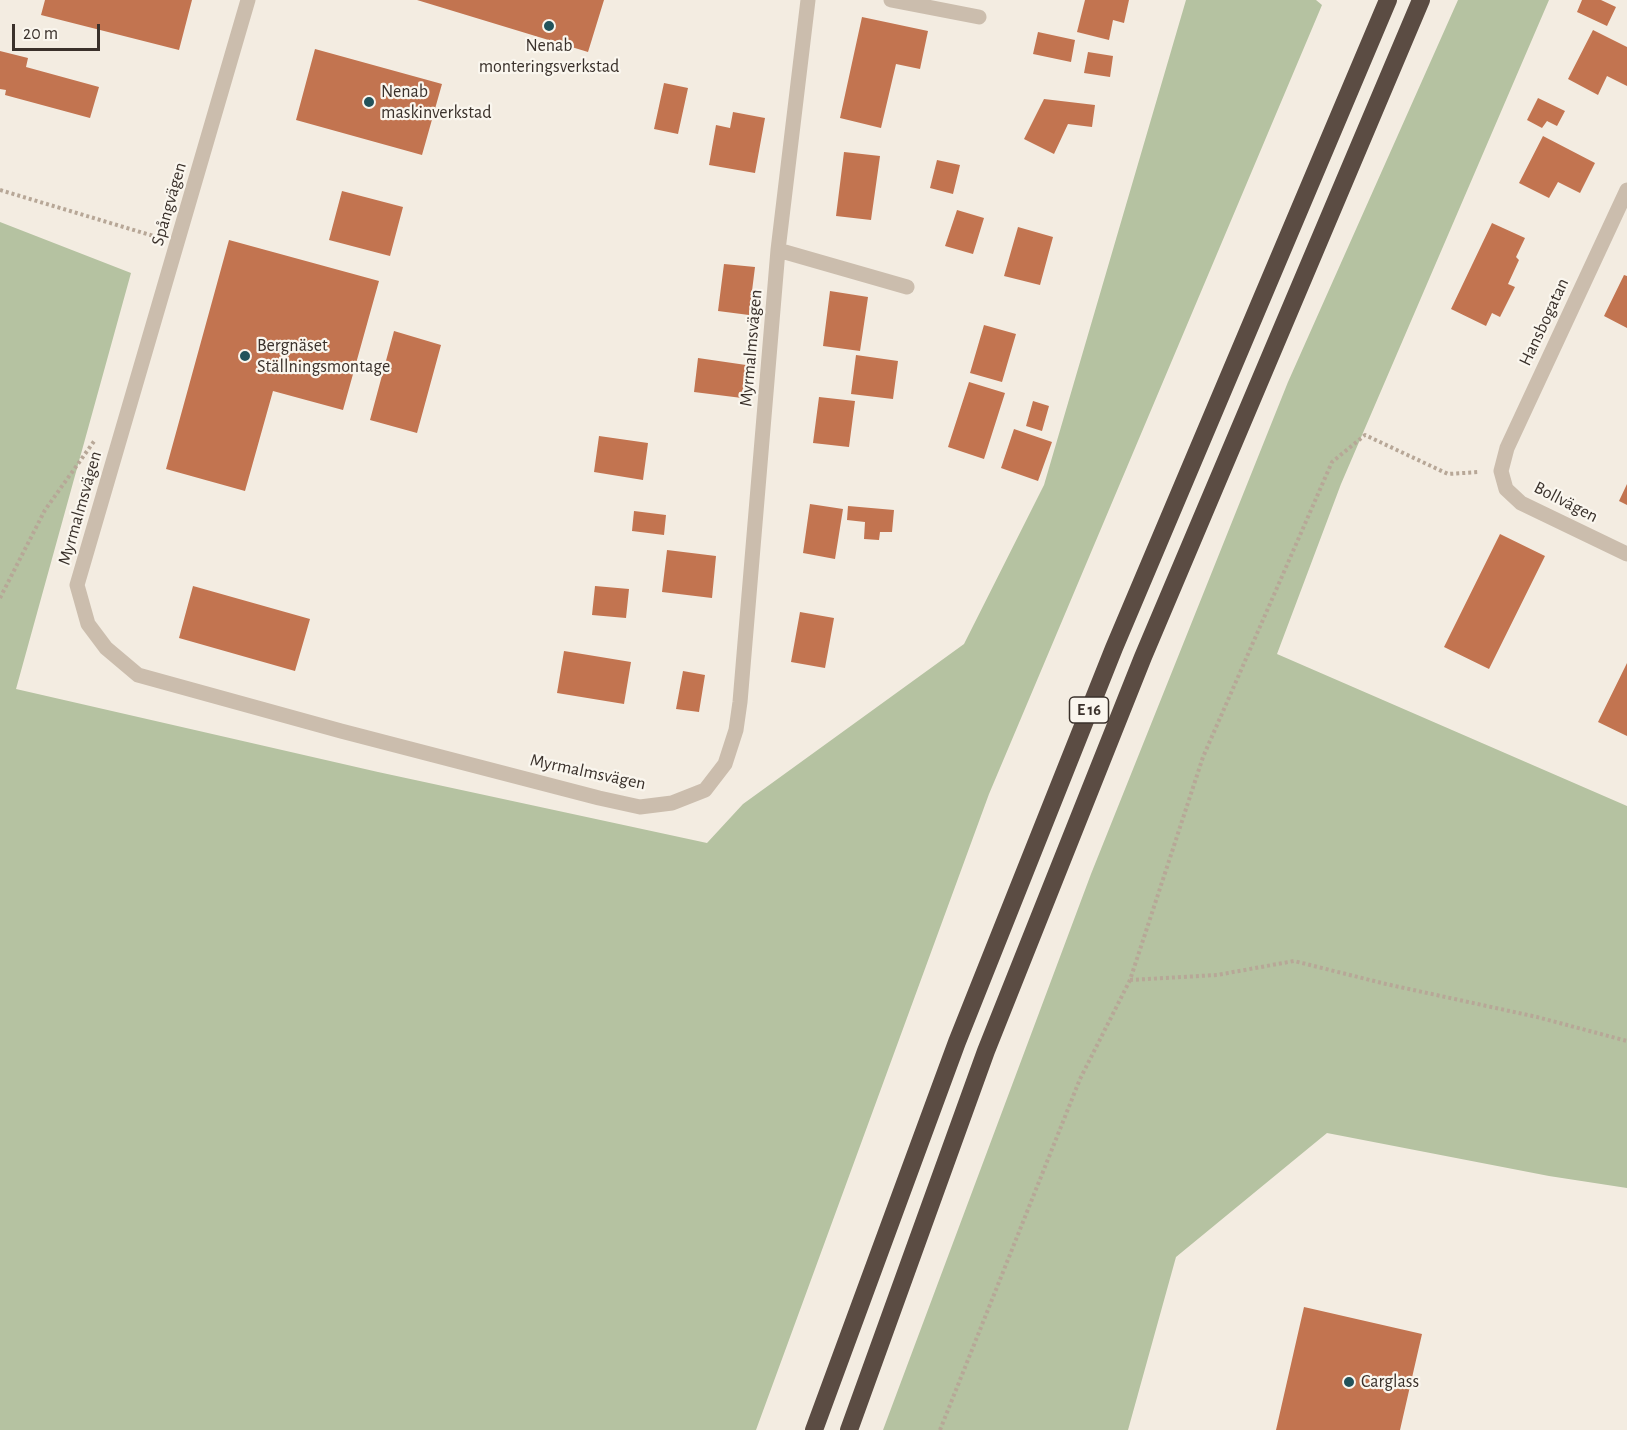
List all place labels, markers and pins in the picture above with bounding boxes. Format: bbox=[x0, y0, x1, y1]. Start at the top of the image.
marker: Nenab monteringsverkstad bbox=[542, 19, 556, 33]
place label: Nenab monteringsverkstad bbox=[479, 35, 619, 78]
place label: Nenab maskinverkstad bbox=[381, 81, 492, 124]
marker: Nenab maskinverkstad bbox=[362, 95, 376, 109]
place label: Bergnäset Ställningsmontage bbox=[257, 335, 390, 378]
marker: Bergnäset Ställningsmontage bbox=[238, 349, 252, 363]
place label: Carglass bbox=[1361, 1371, 1419, 1393]
marker: Carglass bbox=[1342, 1375, 1356, 1389]

